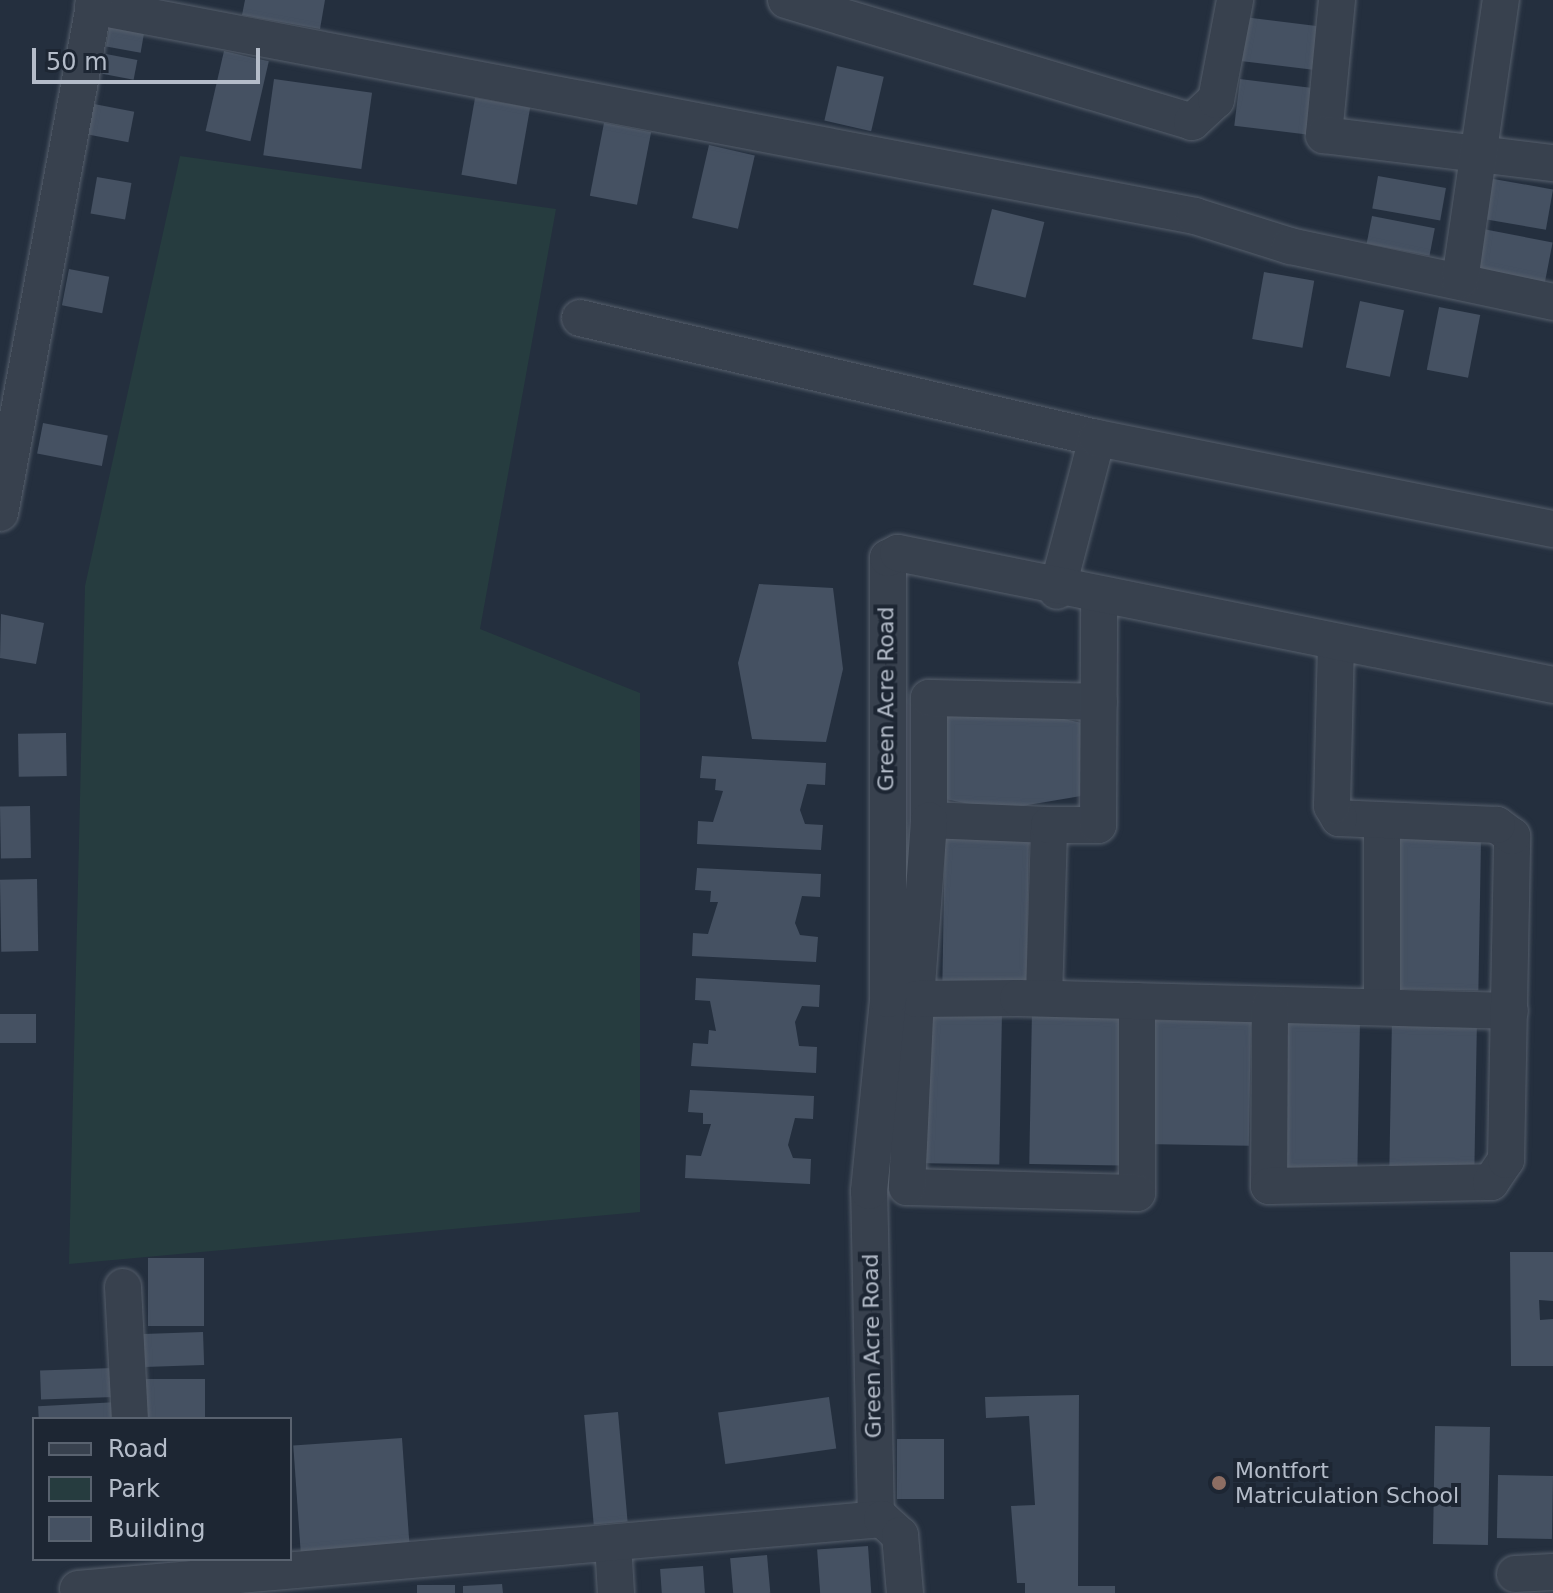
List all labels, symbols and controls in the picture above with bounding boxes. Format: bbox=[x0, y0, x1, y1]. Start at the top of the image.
scale bar bbox=[36, 32, 264, 82]
text: 50 m bbox=[46, 48, 108, 76]
street label: Green Acre Road bbox=[873, 607, 899, 791]
street label: Green Acre Road bbox=[857, 1253, 887, 1439]
legend bbox=[32, 1417, 292, 1561]
text: Road bbox=[108, 1435, 168, 1463]
place label: Montfort Matriculation School bbox=[1235, 1457, 1459, 1508]
marker: Montfort Matriculation School bbox=[1210, 1474, 1228, 1492]
text: Park bbox=[108, 1475, 160, 1503]
text: Building bbox=[108, 1515, 205, 1543]

